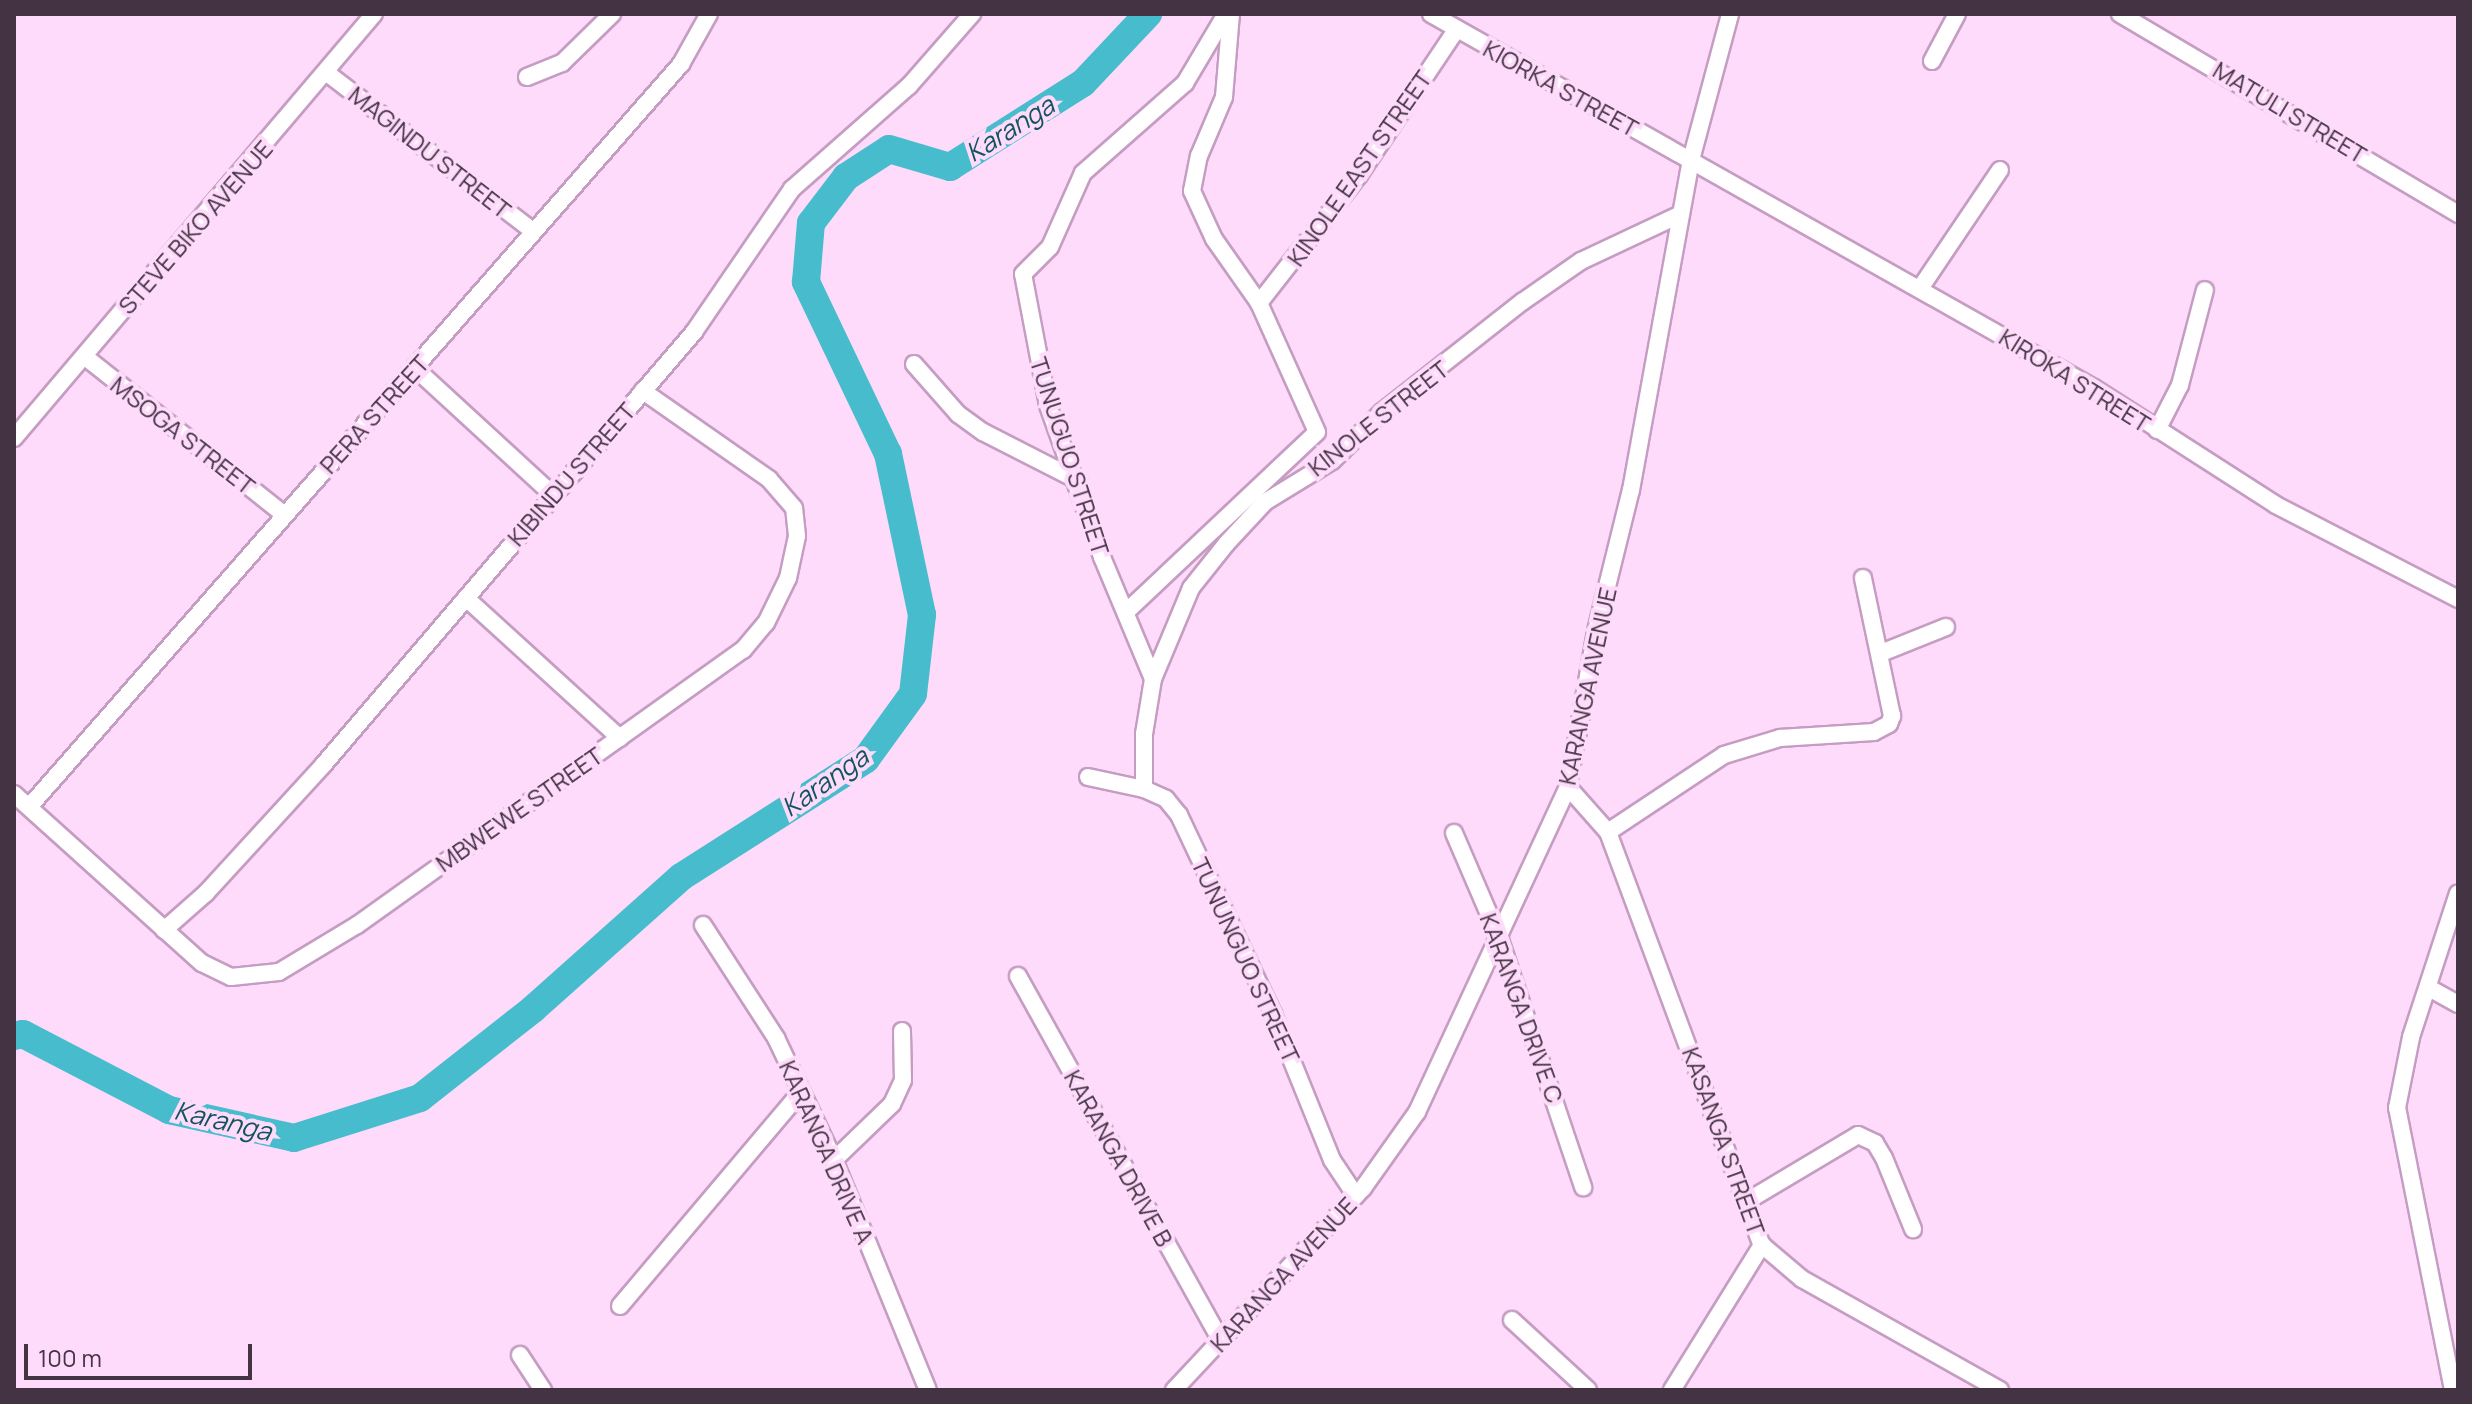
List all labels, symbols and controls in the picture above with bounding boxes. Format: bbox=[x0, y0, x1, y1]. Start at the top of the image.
street label: KIORKA STREET bbox=[1479, 34, 1643, 142]
street label: MATULI STREET bbox=[2208, 55, 2372, 169]
street label: KINOLE EAST STREET bbox=[1280, 64, 1438, 272]
street label: MAGINDU STREET bbox=[343, 80, 517, 224]
water label: Karanga bbox=[960, 90, 1060, 168]
street label: STEVE BIKO AVENUE bbox=[112, 134, 278, 320]
street label: KIROKA STREET bbox=[1994, 322, 2156, 438]
street label: PERA STREET bbox=[313, 349, 435, 479]
street label: TUNUGUO STREET bbox=[1024, 353, 1116, 559]
street label: KINOLE STREET bbox=[1302, 354, 1454, 482]
street label: MSOGA STREET bbox=[105, 370, 261, 500]
street label: KIBINDU STREET bbox=[501, 397, 641, 551]
street label: KARANGA AVENUE bbox=[1552, 585, 1622, 787]
street label: MBWEWE STREET bbox=[430, 741, 608, 877]
water label: Karanga bbox=[776, 741, 874, 823]
street label: TUNUNGUO STREET bbox=[1186, 853, 1306, 1067]
street label: KARANGA DRIVE C bbox=[1474, 909, 1570, 1107]
street label: KASANGA STREET bbox=[1677, 1043, 1771, 1239]
street label: KARANGA DRIVE A bbox=[774, 1056, 880, 1248]
street label: KARANGA DRIVE B bbox=[1059, 1065, 1179, 1251]
water label: Karanga bbox=[172, 1095, 274, 1147]
street label: KARANGA AVENUE bbox=[1204, 1191, 1362, 1357]
scale bar bbox=[28, 1328, 256, 1378]
text: 100 m bbox=[38, 1341, 102, 1374]

